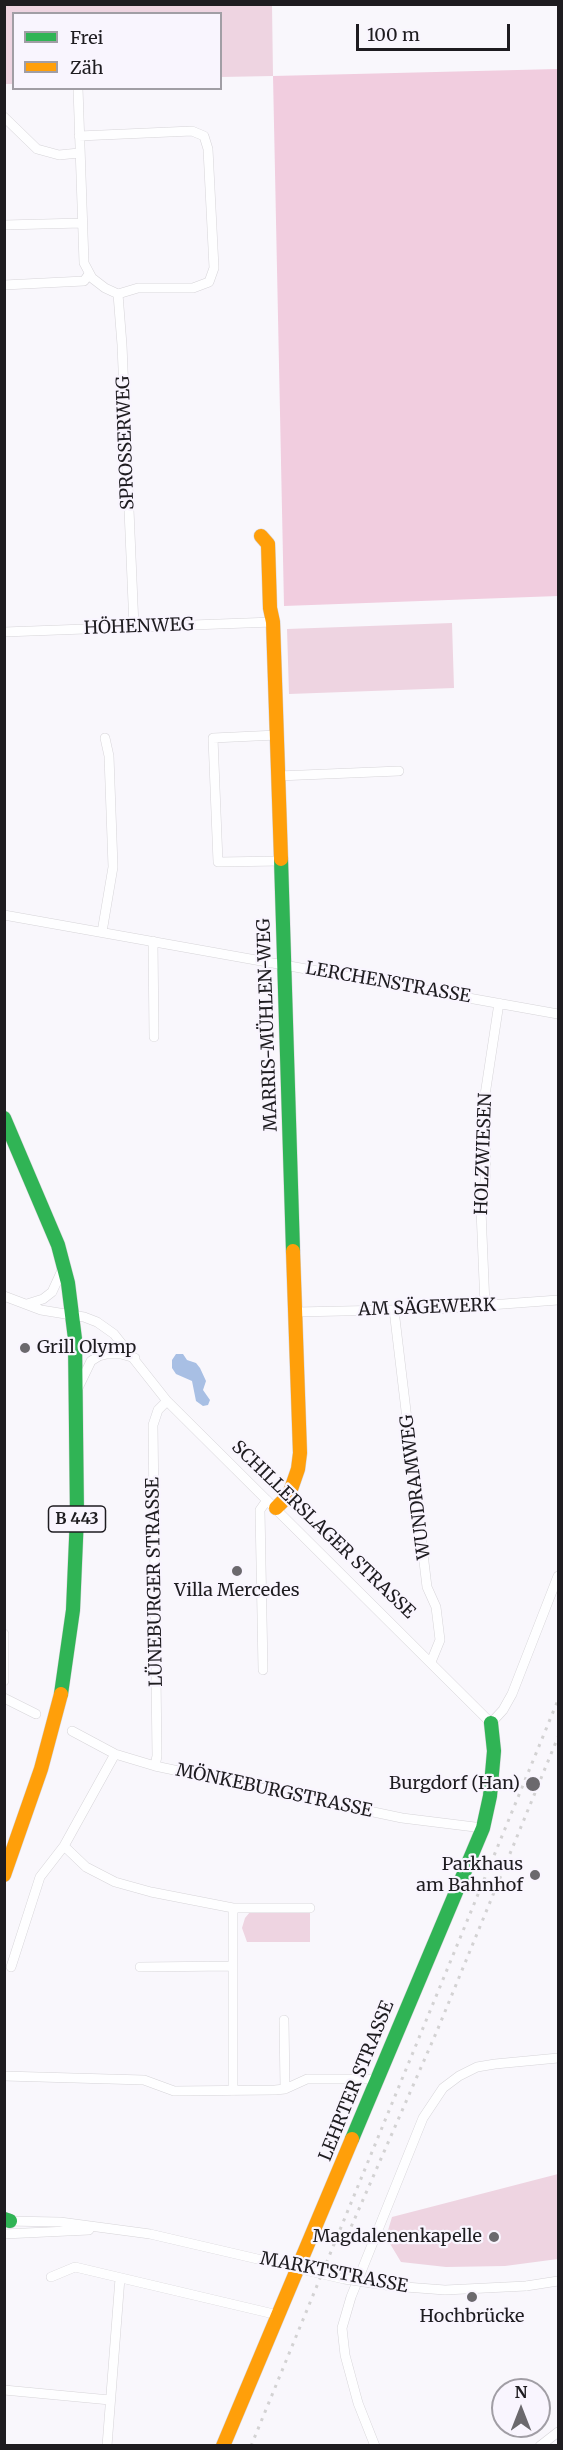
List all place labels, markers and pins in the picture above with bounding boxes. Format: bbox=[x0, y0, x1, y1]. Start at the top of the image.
place label: Grill Olymp bbox=[37, 1337, 136, 1359]
marker: Grill Olymp bbox=[18, 1341, 32, 1355]
marker: Villa Mercedes bbox=[230, 1564, 244, 1578]
place label: Villa Mercedes bbox=[174, 1580, 300, 1602]
place label: Burgdorf (Han) bbox=[389, 1773, 520, 1795]
marker: Burgdorf (Han) bbox=[524, 1775, 542, 1793]
place label: Parkhaus am Bahnhof bbox=[416, 1854, 523, 1896]
marker: Parkhaus am Bahnhof bbox=[528, 1868, 542, 1882]
place label: Magdalenenkapelle bbox=[313, 2226, 482, 2248]
marker: Magdalenenkapelle bbox=[487, 2230, 501, 2244]
marker: Hochbrücke bbox=[465, 2290, 479, 2304]
place label: Hochbrücke bbox=[420, 2306, 524, 2328]

